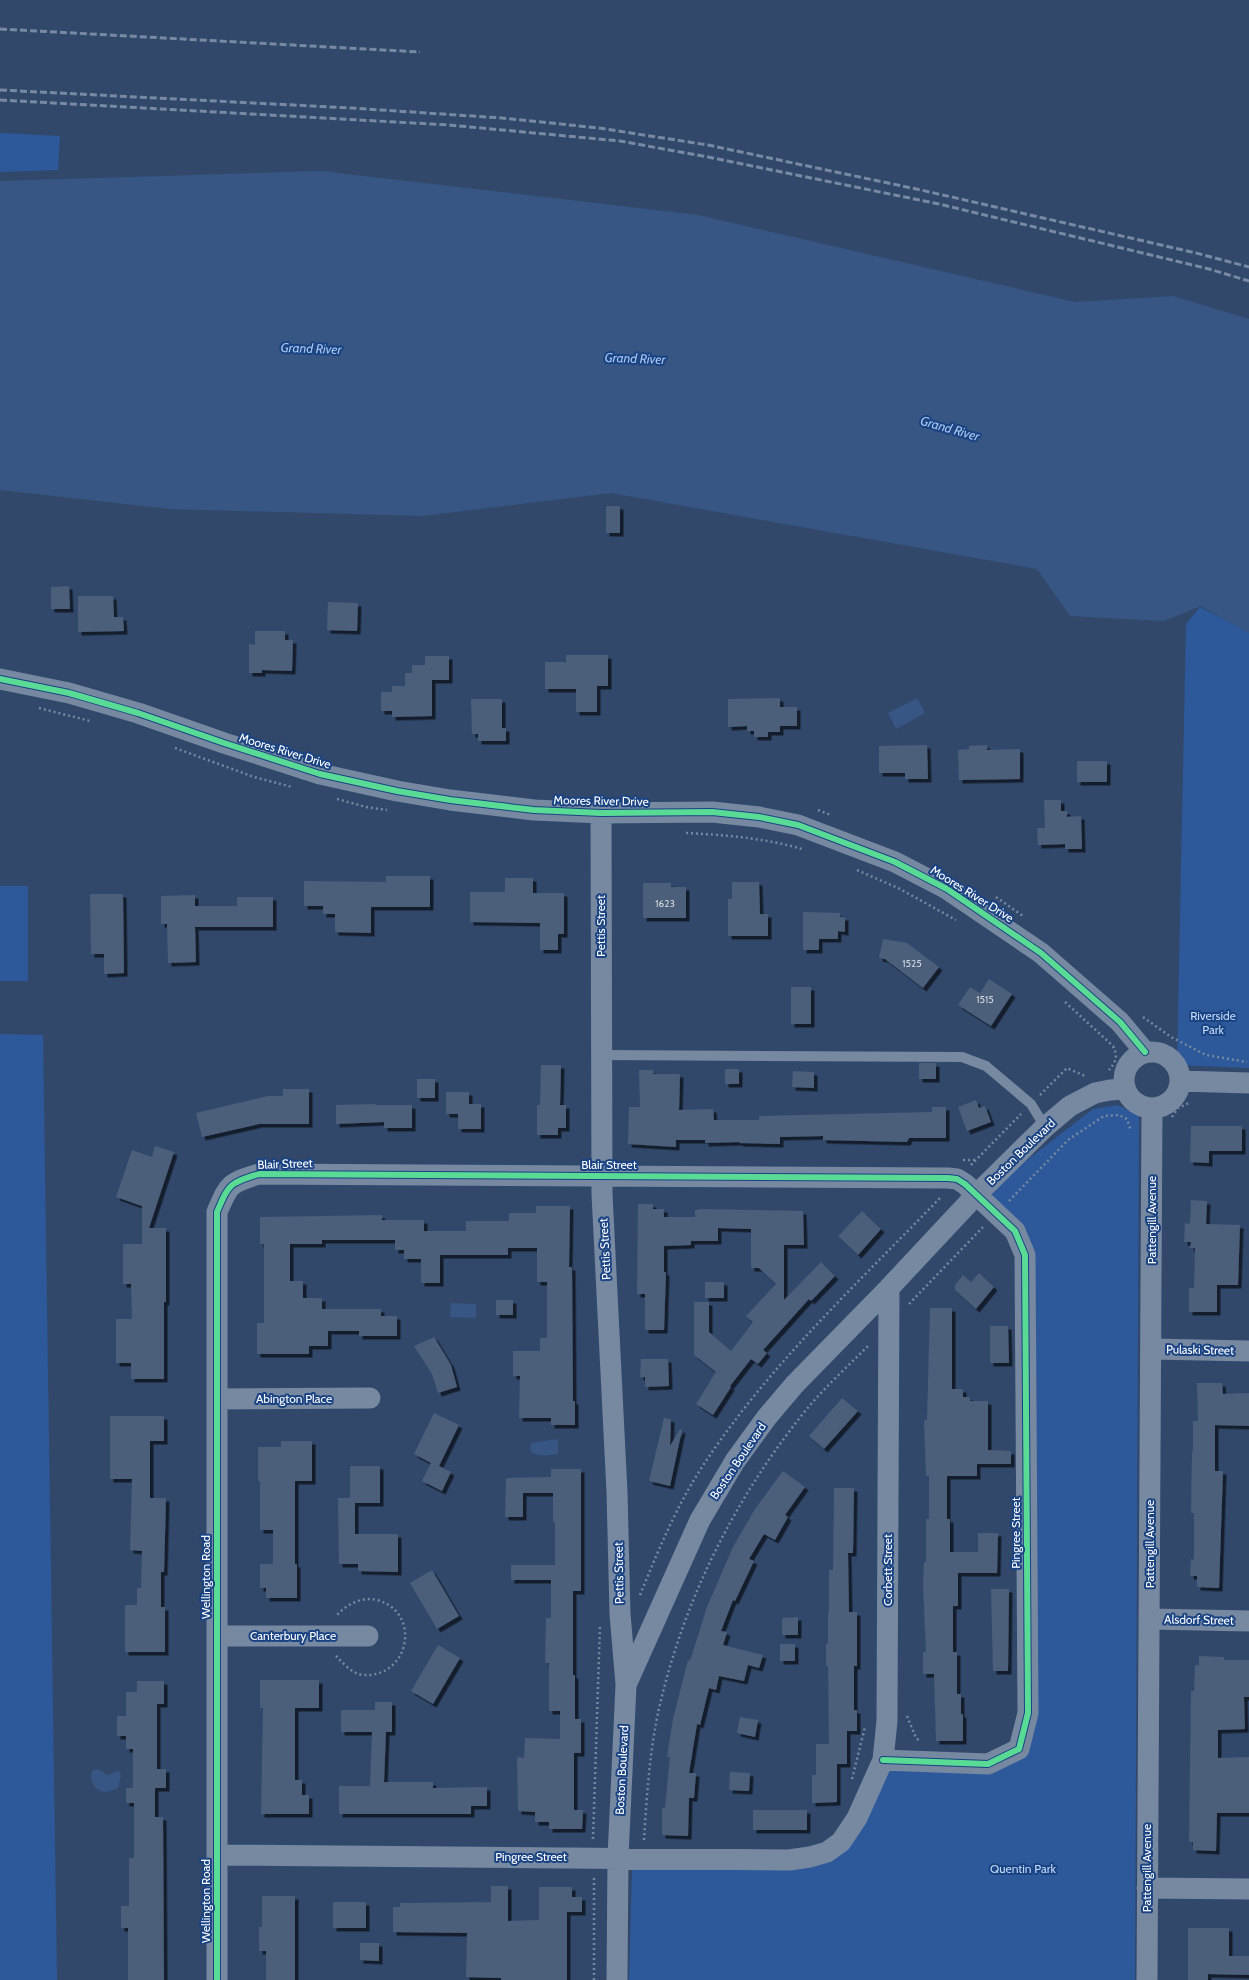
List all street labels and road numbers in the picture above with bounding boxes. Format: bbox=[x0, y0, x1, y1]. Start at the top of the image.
street label: Moores River Drive bbox=[237, 729, 333, 772]
street label: Moores River Drive bbox=[553, 792, 649, 809]
street label: Moores River Drive bbox=[928, 862, 1017, 925]
street label: Pettis Street bbox=[593, 895, 608, 957]
street label: Boston Boulevard bbox=[983, 1115, 1058, 1188]
street label: Blair Street bbox=[257, 1155, 313, 1172]
street label: Blair Street bbox=[581, 1157, 637, 1172]
street label: Pattengill Avenue bbox=[1144, 1176, 1159, 1264]
street label: Pettis Street bbox=[595, 1218, 614, 1280]
street label: Pulaski Street bbox=[1166, 1341, 1234, 1358]
street label: Abington Place bbox=[256, 1391, 332, 1406]
street label: Boston Boulevard bbox=[706, 1419, 769, 1502]
street label: Pingree Street bbox=[1008, 1497, 1023, 1569]
street label: Pattengill Avenue bbox=[1142, 1500, 1157, 1588]
street label: Corbett Street bbox=[880, 1534, 895, 1606]
street label: Wellington Road bbox=[198, 1535, 213, 1619]
street label: Pettis Street bbox=[610, 1542, 627, 1604]
street label: Alsdorf Street bbox=[1164, 1611, 1234, 1628]
street label: Canterbury Place bbox=[250, 1628, 336, 1643]
street label: Boston Boulevard bbox=[612, 1725, 631, 1815]
street label: Pattengill Avenue bbox=[1139, 1824, 1154, 1912]
street label: Pingree Street bbox=[495, 1849, 567, 1864]
street label: Wellington Road bbox=[198, 1859, 213, 1943]

